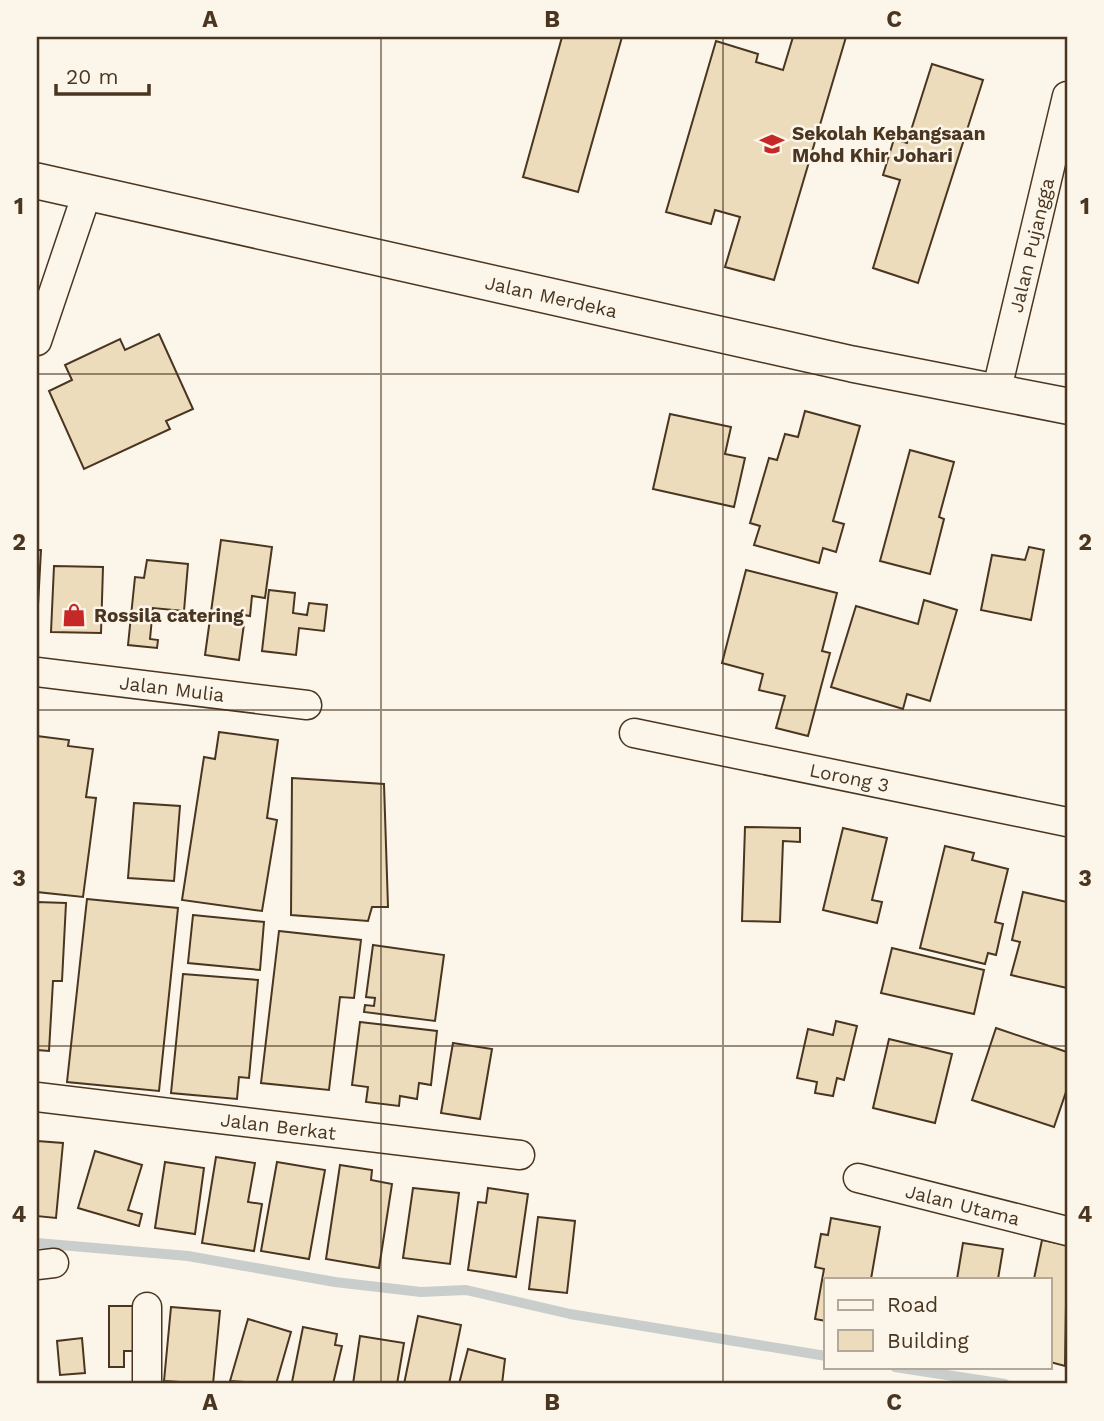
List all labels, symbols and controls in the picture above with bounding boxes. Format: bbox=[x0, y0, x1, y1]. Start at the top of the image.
text: A bbox=[202, 6, 218, 33]
text: B bbox=[544, 6, 560, 33]
text: C bbox=[886, 6, 902, 33]
scale bar bbox=[56, 52, 149, 96]
text: 20 m bbox=[66, 64, 118, 89]
place label: Sekolah Kebangsaan Mohd Khir Johari bbox=[792, 122, 985, 167]
school or university icon: Sekolah Kebangsaan Mohd Khir Johari bbox=[758, 130, 786, 158]
street label: Jalan Pujangga bbox=[1005, 175, 1059, 315]
text: 1 bbox=[14, 193, 24, 220]
text: 1 bbox=[1080, 193, 1090, 220]
street label: Jalan Merdeka bbox=[483, 271, 620, 323]
text: 2 bbox=[12, 529, 26, 556]
text: 2 bbox=[1078, 529, 1092, 556]
shop icon: Rossila catering bbox=[60, 601, 88, 629]
place label: Rossila catering bbox=[94, 604, 244, 627]
street label: Jalan Mulia bbox=[118, 671, 226, 707]
street label: Lorong 3 bbox=[808, 758, 891, 797]
text: 3 bbox=[12, 865, 26, 892]
text: 3 bbox=[1078, 865, 1092, 892]
street label: Jalan Berkat bbox=[219, 1108, 337, 1145]
street label: Jalan Utama bbox=[903, 1179, 1022, 1231]
text: 4 bbox=[12, 1201, 27, 1228]
text: 4 bbox=[1078, 1201, 1093, 1228]
legend bbox=[824, 1278, 1052, 1368]
text: Road bbox=[887, 1292, 938, 1317]
text: Building bbox=[887, 1328, 969, 1353]
text: A bbox=[202, 1389, 218, 1416]
text: B bbox=[544, 1389, 560, 1416]
text: C bbox=[886, 1389, 902, 1416]

